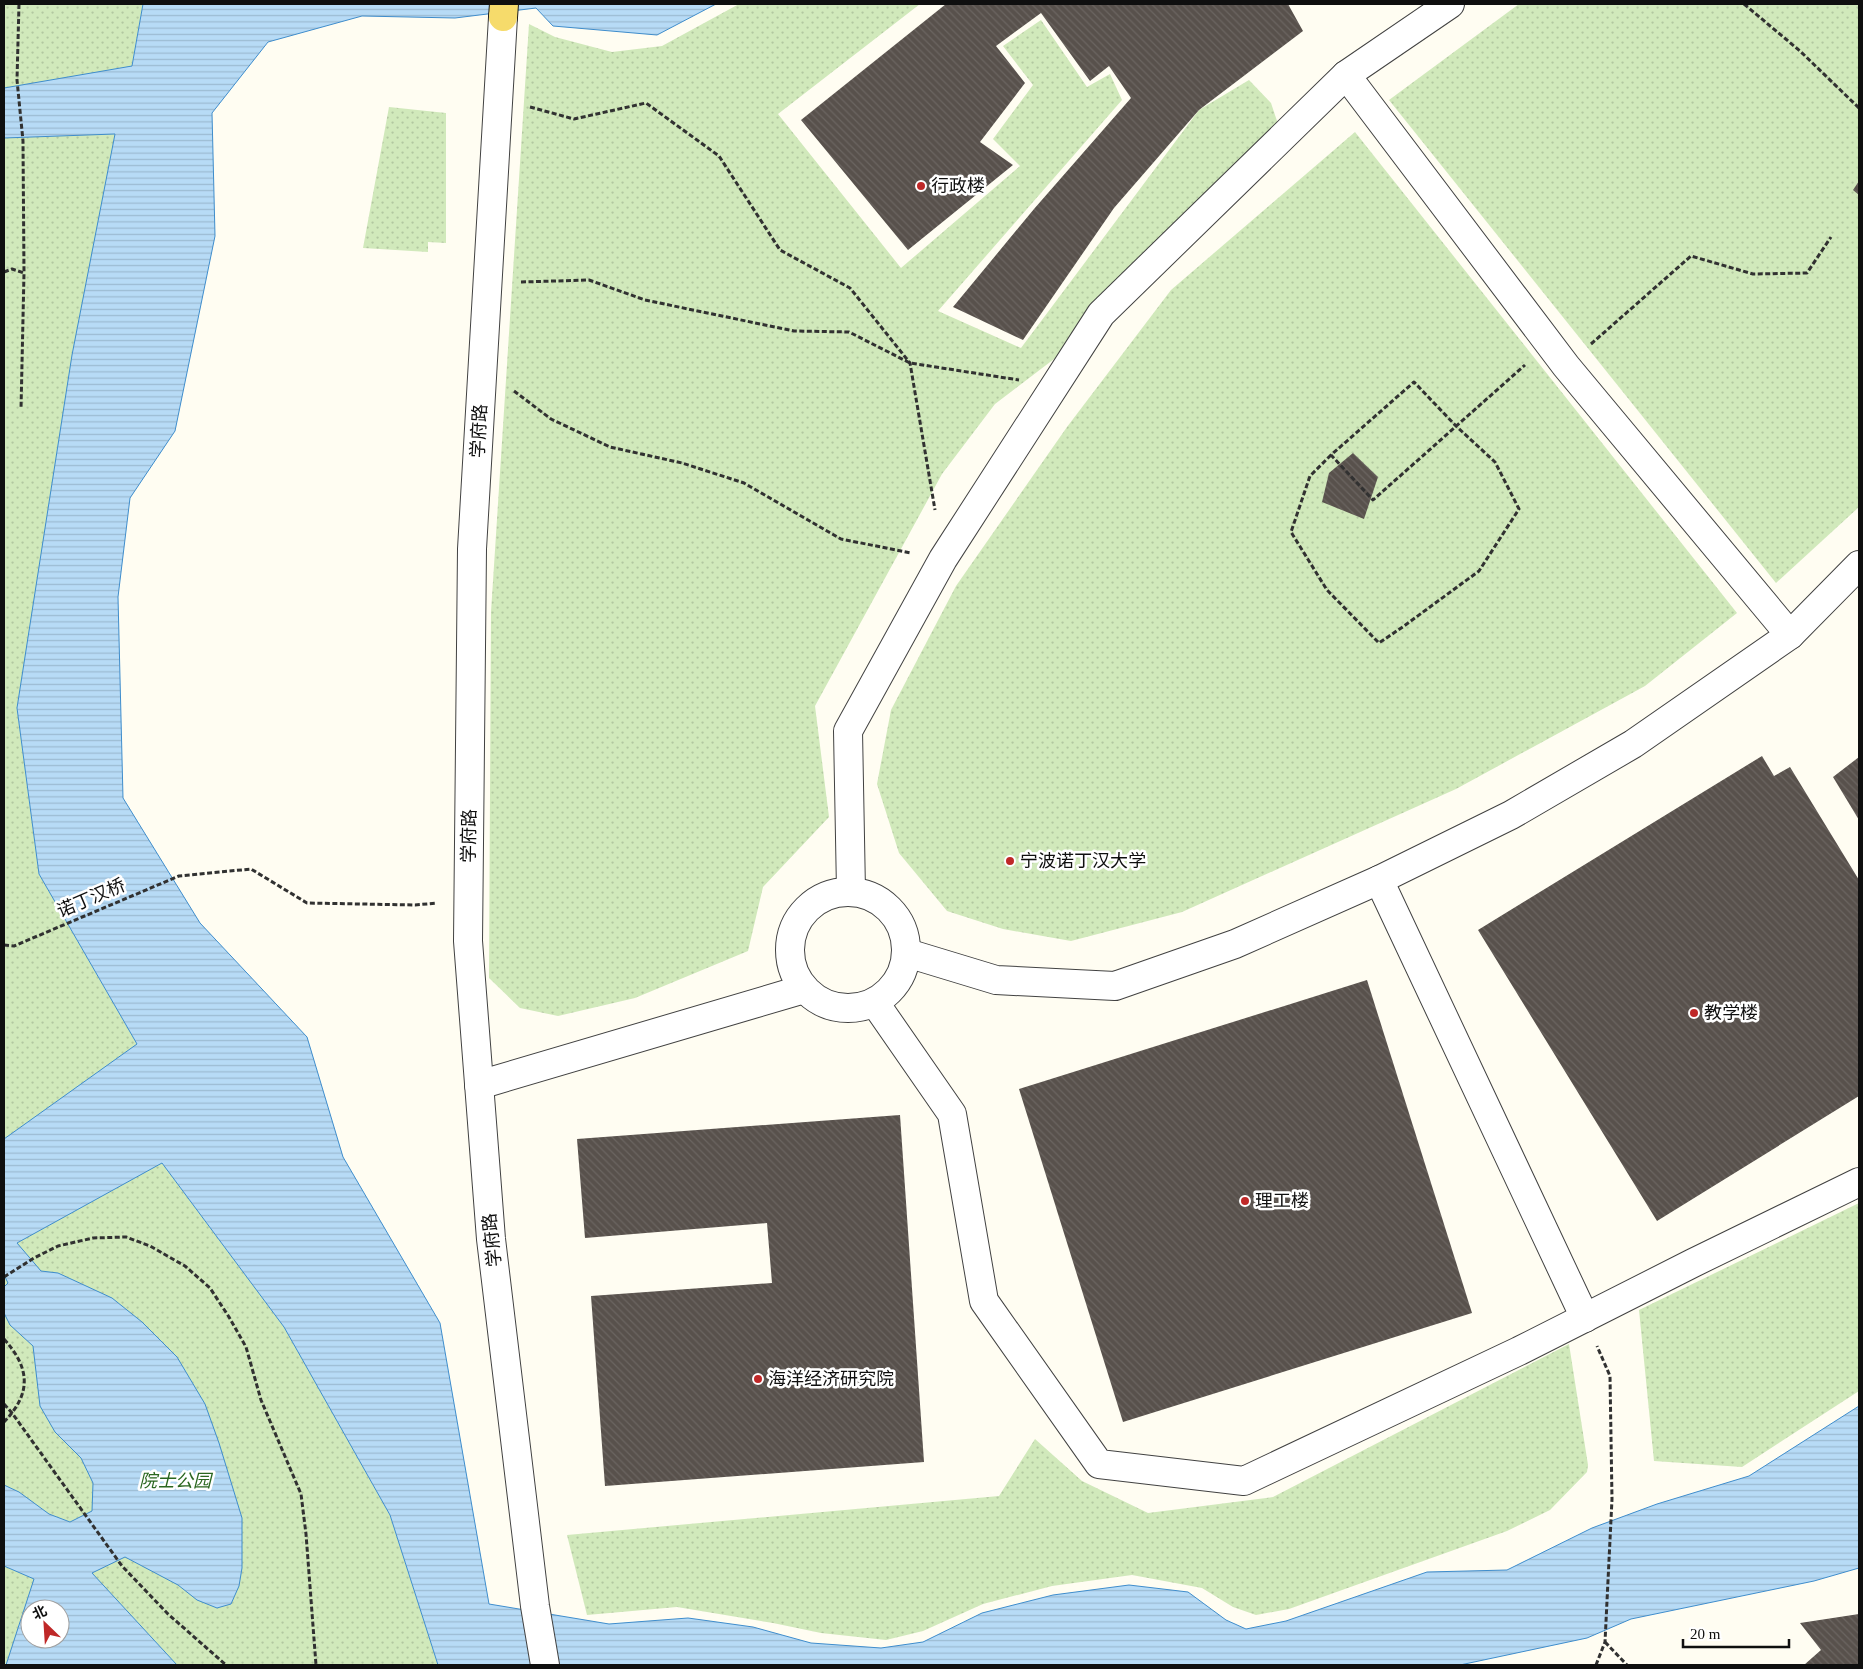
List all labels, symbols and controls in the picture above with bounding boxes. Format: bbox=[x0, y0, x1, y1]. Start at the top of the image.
place label: 行政楼 bbox=[931, 176, 985, 196]
marker: 行政楼 bbox=[915, 180, 927, 192]
street label: 学府路 bbox=[468, 404, 490, 458]
street label: 学府路 bbox=[459, 809, 479, 863]
place label: 宁波诺丁汉大学 bbox=[1020, 851, 1146, 871]
marker: 宁波诺丁汉大学 bbox=[1004, 855, 1016, 867]
street label: 诺丁汉桥 bbox=[54, 875, 128, 921]
place label: 教学楼 bbox=[1704, 1003, 1758, 1023]
marker: 教学楼 bbox=[1688, 1007, 1700, 1019]
place label: 理工楼 bbox=[1255, 1191, 1309, 1211]
marker: 理工楼 bbox=[1239, 1195, 1251, 1207]
street label: 学府路 bbox=[479, 1212, 505, 1268]
place label: 海洋经济研究院 bbox=[768, 1369, 894, 1389]
marker: 海洋经济研究院 bbox=[752, 1373, 764, 1385]
park label: 院士公园 bbox=[139, 1471, 214, 1491]
north arrow bbox=[20, 1599, 70, 1649]
text: 北 bbox=[30, 1603, 49, 1622]
scale bar bbox=[1683, 1616, 1789, 1648]
text: 20 m bbox=[1690, 1626, 1721, 1642]

